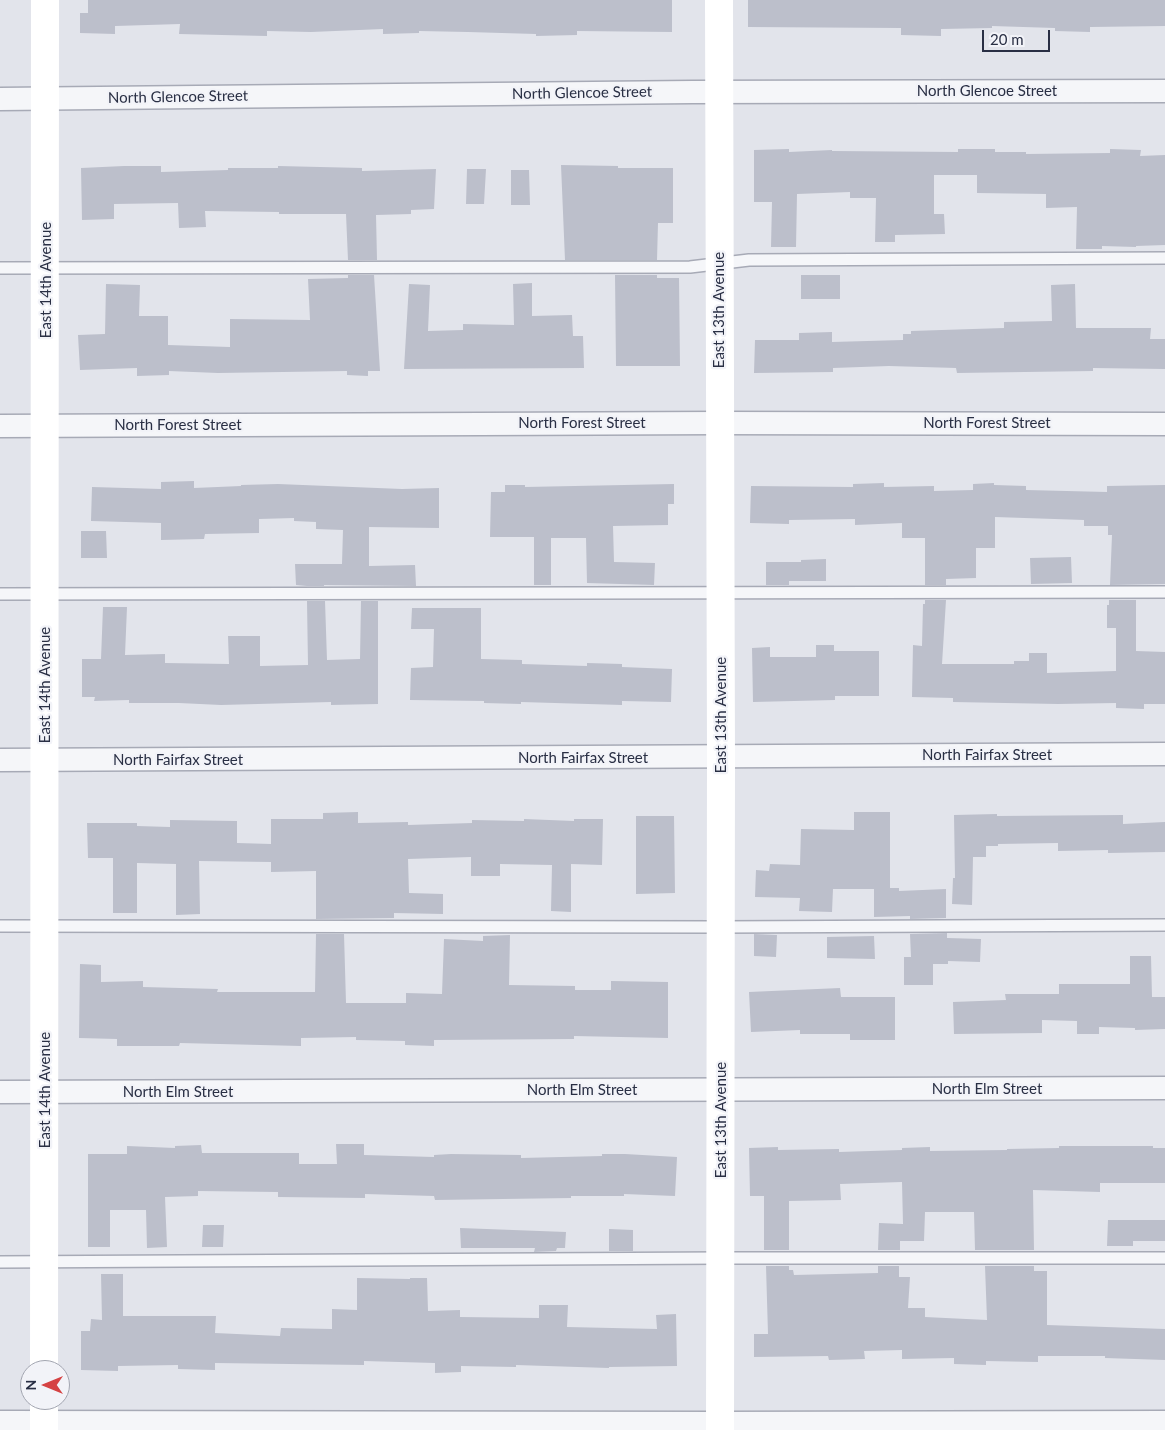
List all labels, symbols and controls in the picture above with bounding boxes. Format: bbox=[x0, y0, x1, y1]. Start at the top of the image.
scale bar bbox=[985, 20, 1052, 52]
text: 20 m bbox=[990, 30, 1024, 48]
street label: North Glencoe Street bbox=[917, 82, 1057, 100]
street label: North Glencoe Street bbox=[512, 83, 652, 103]
street label: North Glencoe Street bbox=[108, 87, 248, 107]
street label: East 14th Avenue bbox=[37, 222, 55, 338]
street label: East 13th Avenue bbox=[710, 252, 728, 368]
street label: North Forest Street bbox=[518, 414, 646, 432]
street label: North Forest Street bbox=[923, 414, 1051, 432]
street label: North Forest Street bbox=[114, 416, 242, 434]
street label: East 14th Avenue bbox=[36, 627, 54, 743]
street label: East 13th Avenue bbox=[712, 657, 730, 773]
street label: North Fairfax Street bbox=[922, 746, 1052, 764]
street label: North Fairfax Street bbox=[518, 749, 648, 767]
street label: North Fairfax Street bbox=[113, 751, 243, 769]
street label: East 14th Avenue bbox=[36, 1032, 54, 1148]
street label: East 13th Avenue bbox=[712, 1062, 730, 1178]
street label: North Elm Street bbox=[932, 1080, 1042, 1098]
street label: North Elm Street bbox=[527, 1081, 637, 1099]
street label: North Elm Street bbox=[123, 1083, 233, 1101]
north arrow bbox=[20, 1360, 70, 1410]
text: N bbox=[22, 1380, 39, 1390]

